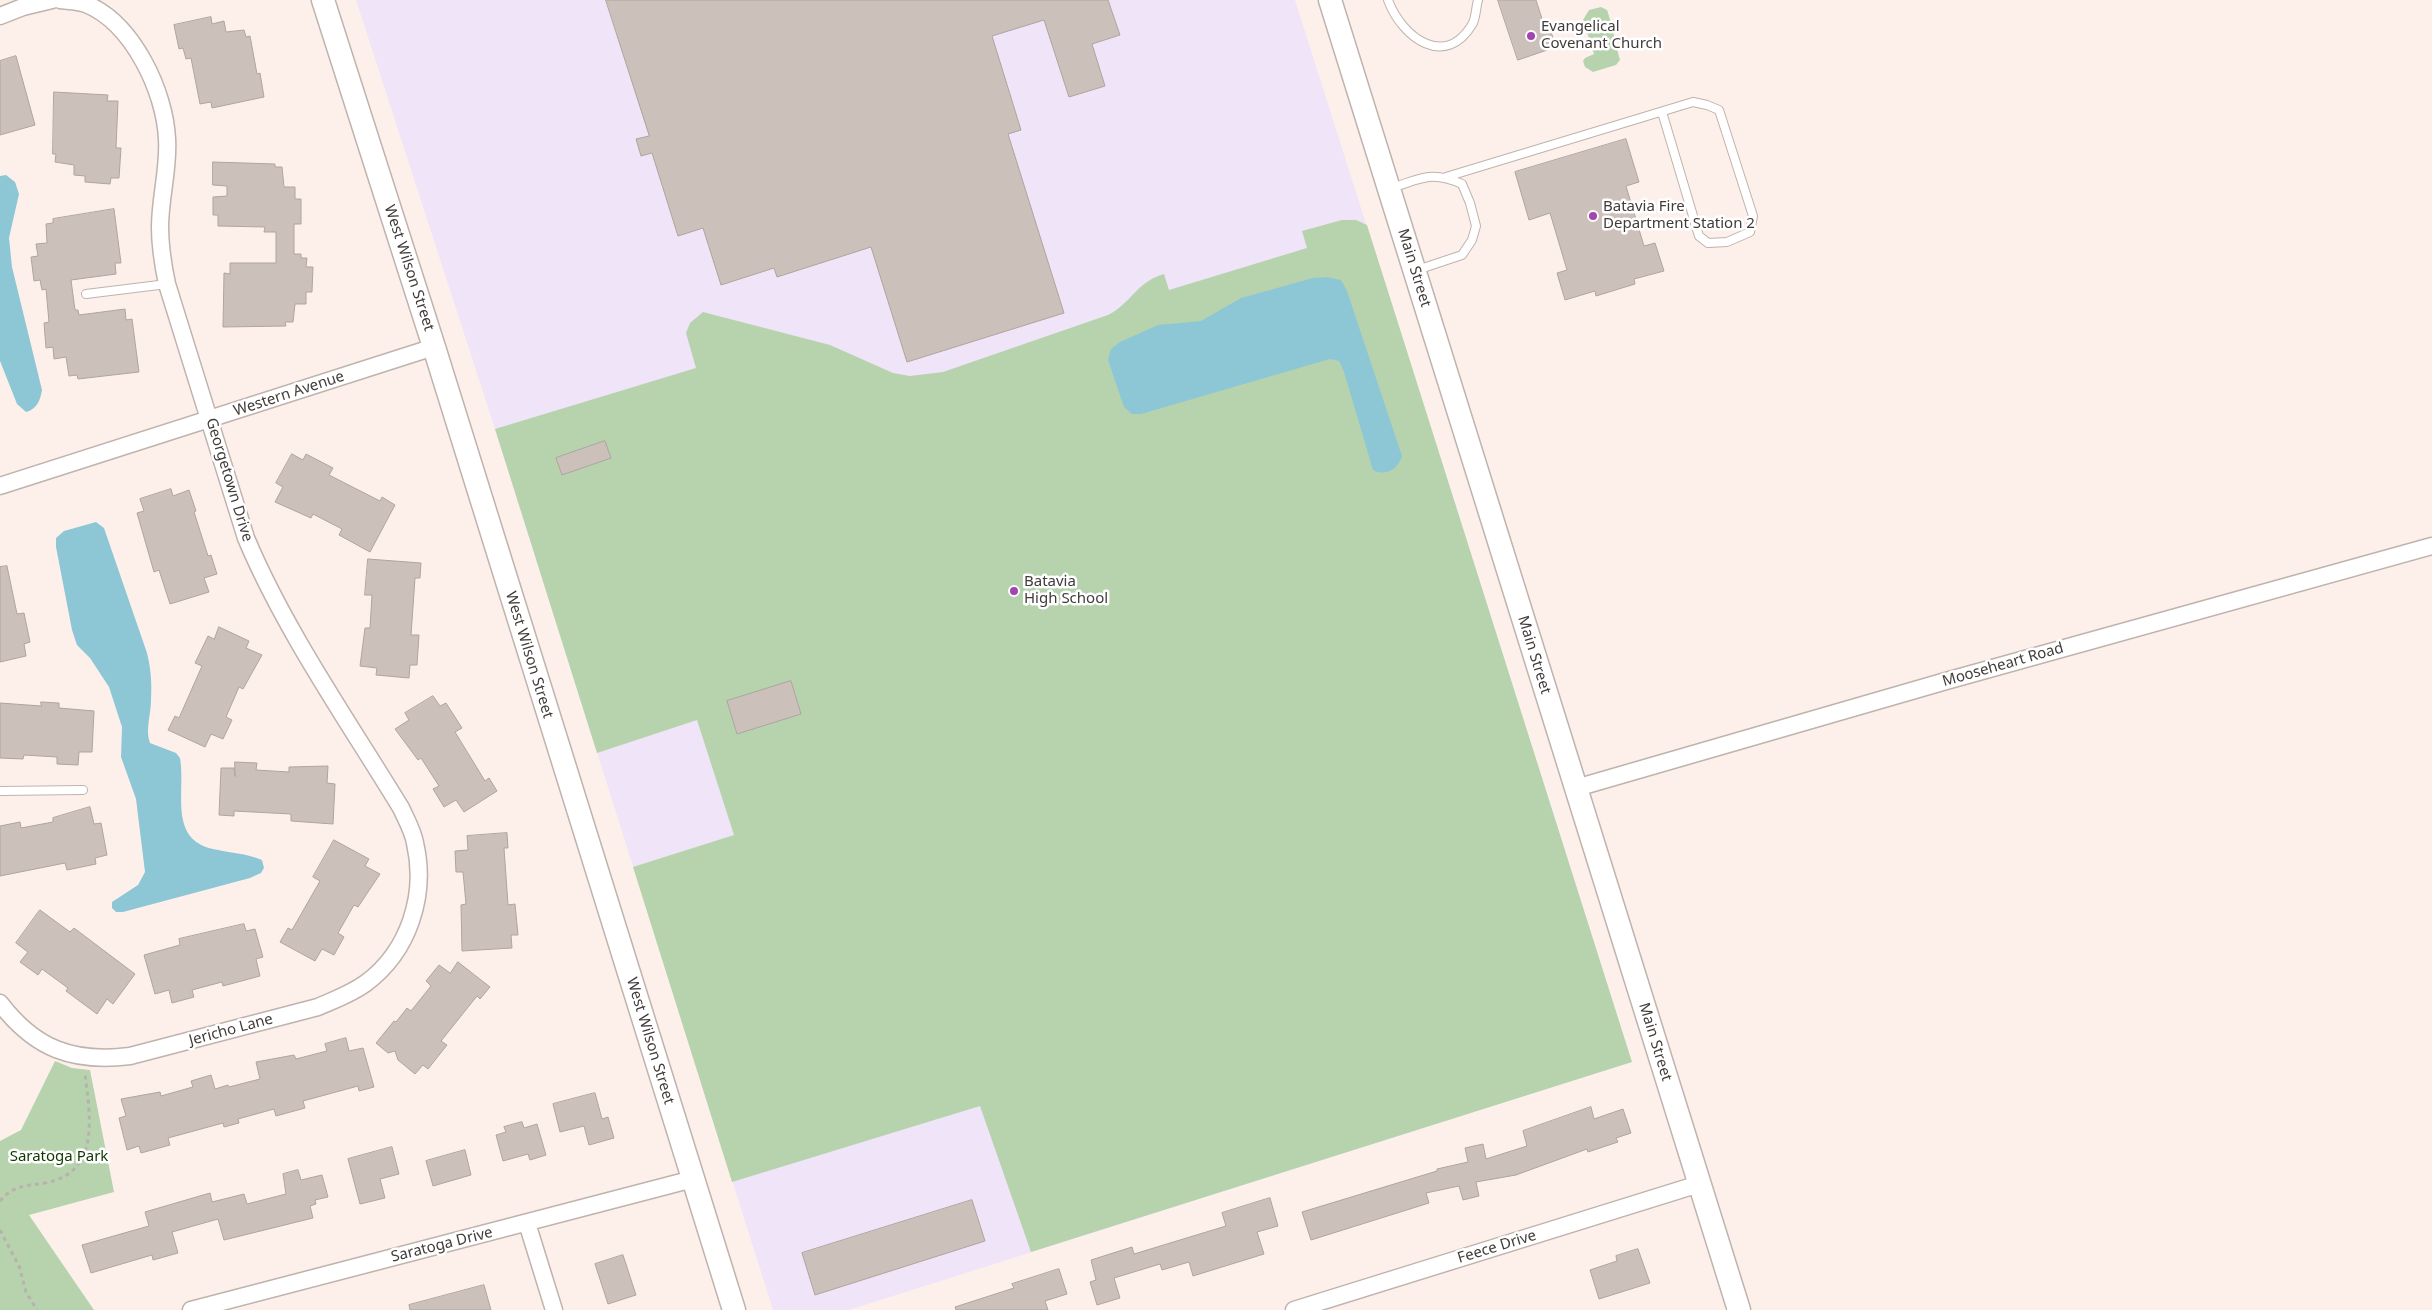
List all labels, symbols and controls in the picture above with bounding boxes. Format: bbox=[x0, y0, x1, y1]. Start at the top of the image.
place label: Evangelical Covenant Church bbox=[1541, 18, 1662, 53]
marker: Evangelical Covenant Church bbox=[1525, 30, 1537, 42]
place label: Batavia Fire Department Station 2 bbox=[1603, 198, 1755, 233]
street label: West Wilson Street bbox=[380, 203, 438, 333]
marker: Batavia Fire Department Station 2 bbox=[1587, 210, 1599, 222]
street label: Main Street bbox=[1394, 227, 1434, 309]
street label: Western Avenue bbox=[231, 368, 347, 420]
street label: Georgetown Drive bbox=[202, 416, 256, 544]
place label: Batavia High School bbox=[1024, 573, 1108, 608]
marker: Batavia High School bbox=[1008, 585, 1020, 597]
street label: West Wilson Street bbox=[501, 589, 557, 721]
street label: Main Street bbox=[1514, 614, 1554, 696]
street label: Mooseheart Road bbox=[1940, 639, 2066, 691]
street label: West Wilson Street bbox=[622, 975, 678, 1107]
street label: Main Street bbox=[1635, 1001, 1675, 1083]
street label: Jericho Lane bbox=[187, 1010, 275, 1050]
park label: Saratoga Park bbox=[10, 1148, 108, 1166]
street label: Saratoga Drive bbox=[389, 1224, 495, 1266]
street label: Feece Drive bbox=[1455, 1226, 1539, 1268]

